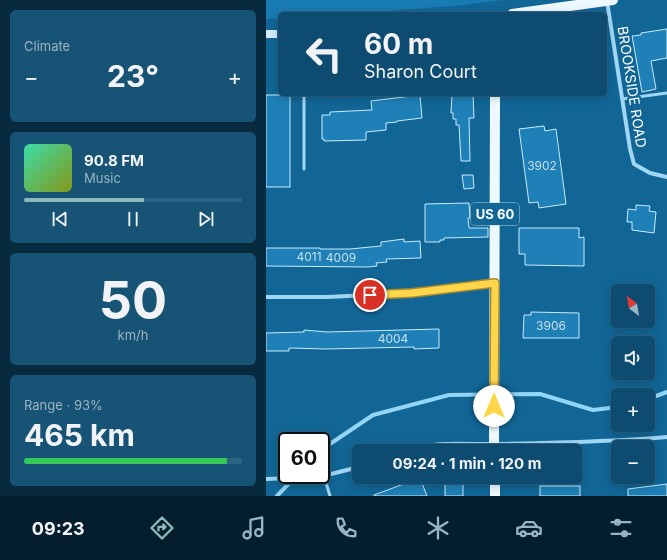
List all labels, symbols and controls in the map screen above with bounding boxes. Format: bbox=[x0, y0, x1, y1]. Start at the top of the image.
street label: BROOKSIDE ROAD bbox=[614, 25, 651, 149]
text: 60 m bbox=[364, 27, 433, 61]
icon: left bbox=[298, 28, 350, 80]
text: Climate bbox=[24, 38, 70, 54]
text: 23° bbox=[107, 58, 159, 94]
text: Sharon Court bbox=[364, 61, 477, 82]
text: − bbox=[24, 64, 39, 90]
text: + bbox=[227, 64, 242, 90]
text: 90.8 FM bbox=[84, 151, 144, 170]
house number: 3902 bbox=[527, 158, 557, 173]
text: Music bbox=[84, 170, 121, 186]
road number: US 60 bbox=[471, 203, 519, 225]
icon: previous bbox=[49, 208, 71, 230]
icon: pause bbox=[122, 208, 144, 230]
icon: next bbox=[195, 208, 217, 230]
house number: 4011 bbox=[296, 249, 322, 264]
house number: 4009 bbox=[326, 250, 356, 265]
text: 50 bbox=[99, 269, 167, 332]
pin bbox=[353, 278, 387, 312]
icon: arrive bbox=[359, 284, 381, 306]
north arrow bbox=[611, 284, 655, 328]
map controls bbox=[611, 284, 655, 484]
house number: 3906 bbox=[536, 318, 566, 333]
text: km/h bbox=[118, 327, 148, 343]
house number: 4004 bbox=[378, 331, 409, 346]
button: sound bbox=[611, 336, 655, 380]
position arrow bbox=[473, 385, 515, 427]
button: + bbox=[611, 388, 655, 432]
text: Range · 93% bbox=[24, 397, 103, 413]
text: 465 km bbox=[24, 417, 135, 453]
speed limit sign: 60 bbox=[278, 432, 330, 484]
button: − bbox=[611, 440, 655, 484]
text: 09:24 · 1 min · 120 m bbox=[393, 454, 541, 473]
icon: directions bbox=[148, 514, 176, 542]
icon: music bbox=[240, 514, 268, 542]
icon: phone bbox=[332, 514, 360, 542]
icon: climate bbox=[424, 514, 452, 542]
icon: car bbox=[515, 514, 543, 542]
icon: filters bbox=[607, 514, 635, 542]
text: 09:23 bbox=[32, 518, 85, 539]

